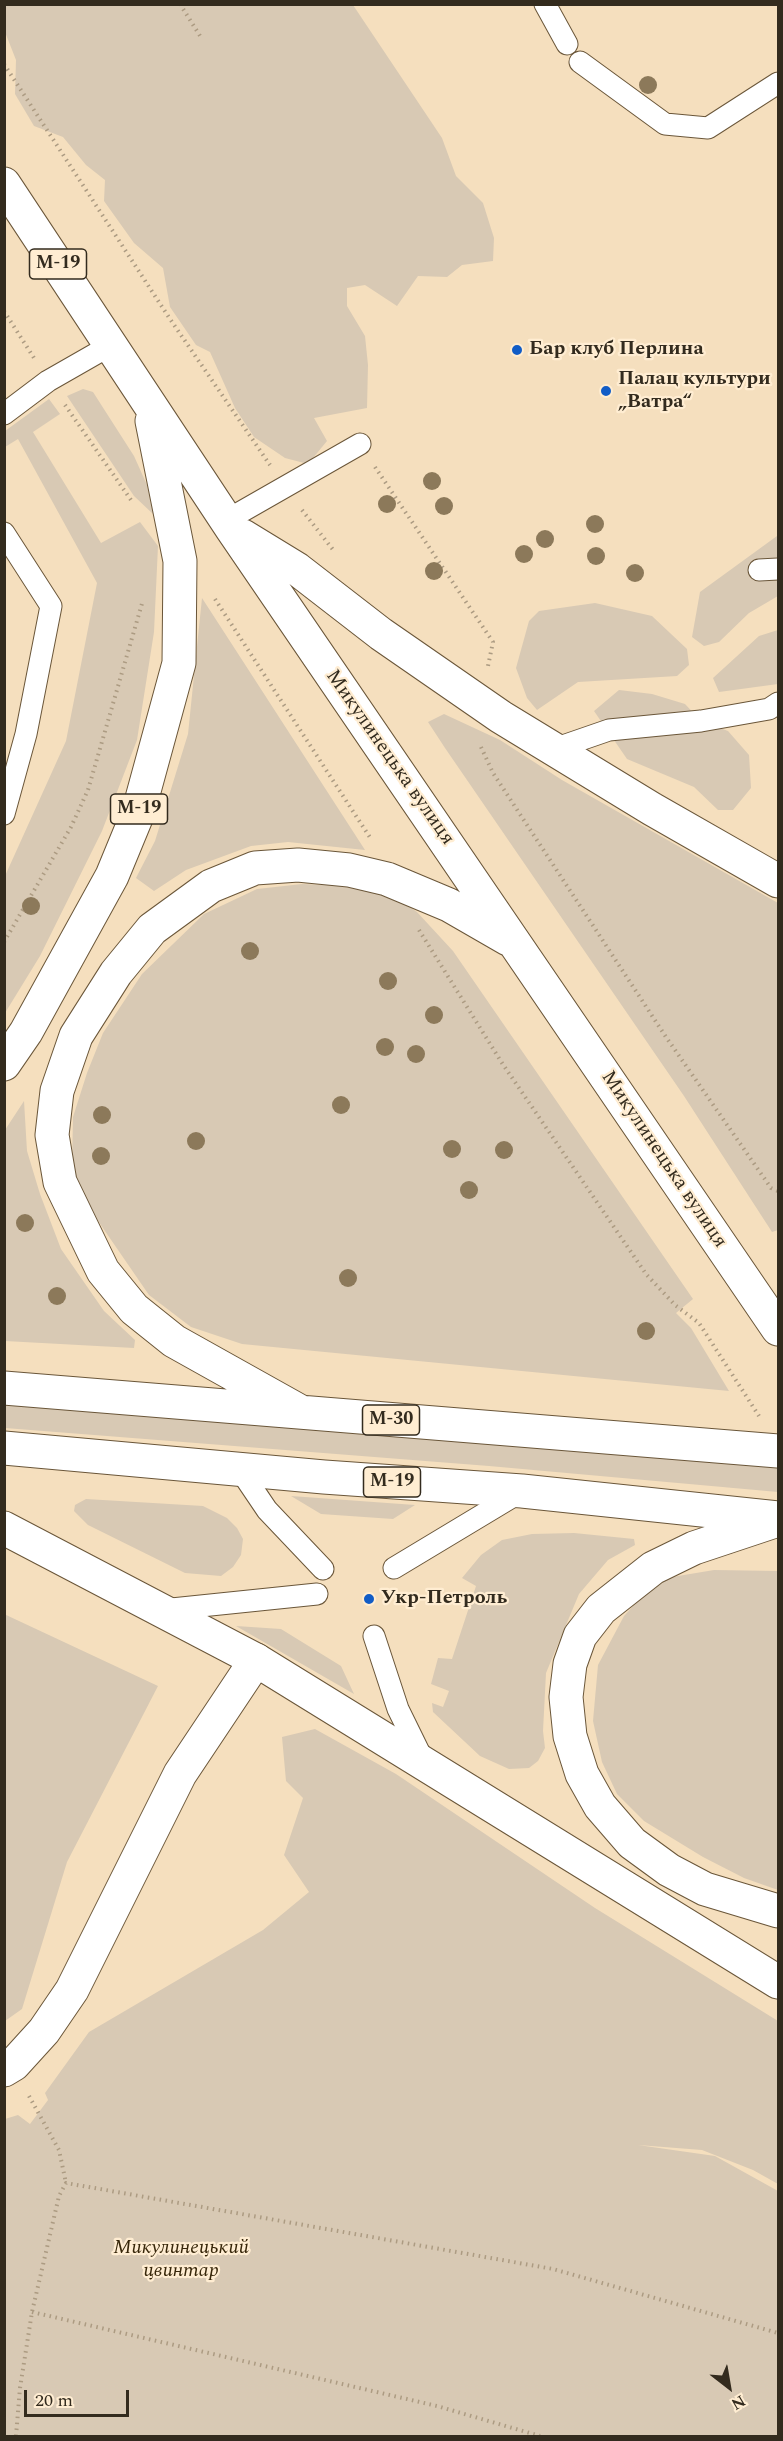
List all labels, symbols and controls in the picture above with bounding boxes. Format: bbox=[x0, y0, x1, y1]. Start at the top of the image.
road number: М-19 bbox=[29, 249, 86, 279]
place label: Бар клуб Перлина bbox=[529, 338, 704, 362]
marker: Бар клуб Перлина bbox=[510, 343, 524, 357]
place label: Палац культури „Ватра“ bbox=[618, 368, 771, 415]
marker: Палац культури „Ватра“ bbox=[599, 384, 613, 398]
street label: Микулинецька вулиця bbox=[319, 666, 459, 850]
road number: М-19 bbox=[110, 794, 168, 824]
street label: Микулинецька вулиця bbox=[595, 1067, 731, 1253]
road number: М-30 bbox=[362, 1405, 420, 1435]
road number: М-19 bbox=[364, 1467, 420, 1497]
place label: Укр-Петроль bbox=[381, 1587, 507, 1611]
marker: Укр-Петроль bbox=[362, 1592, 376, 1606]
park label: Микулинецький цвинтар bbox=[113, 2237, 249, 2284]
north arrow bbox=[699, 2357, 759, 2417]
scale bar bbox=[27, 2378, 132, 2416]
text: 20 m bbox=[35, 2387, 73, 2414]
text: N bbox=[726, 2389, 750, 2416]

